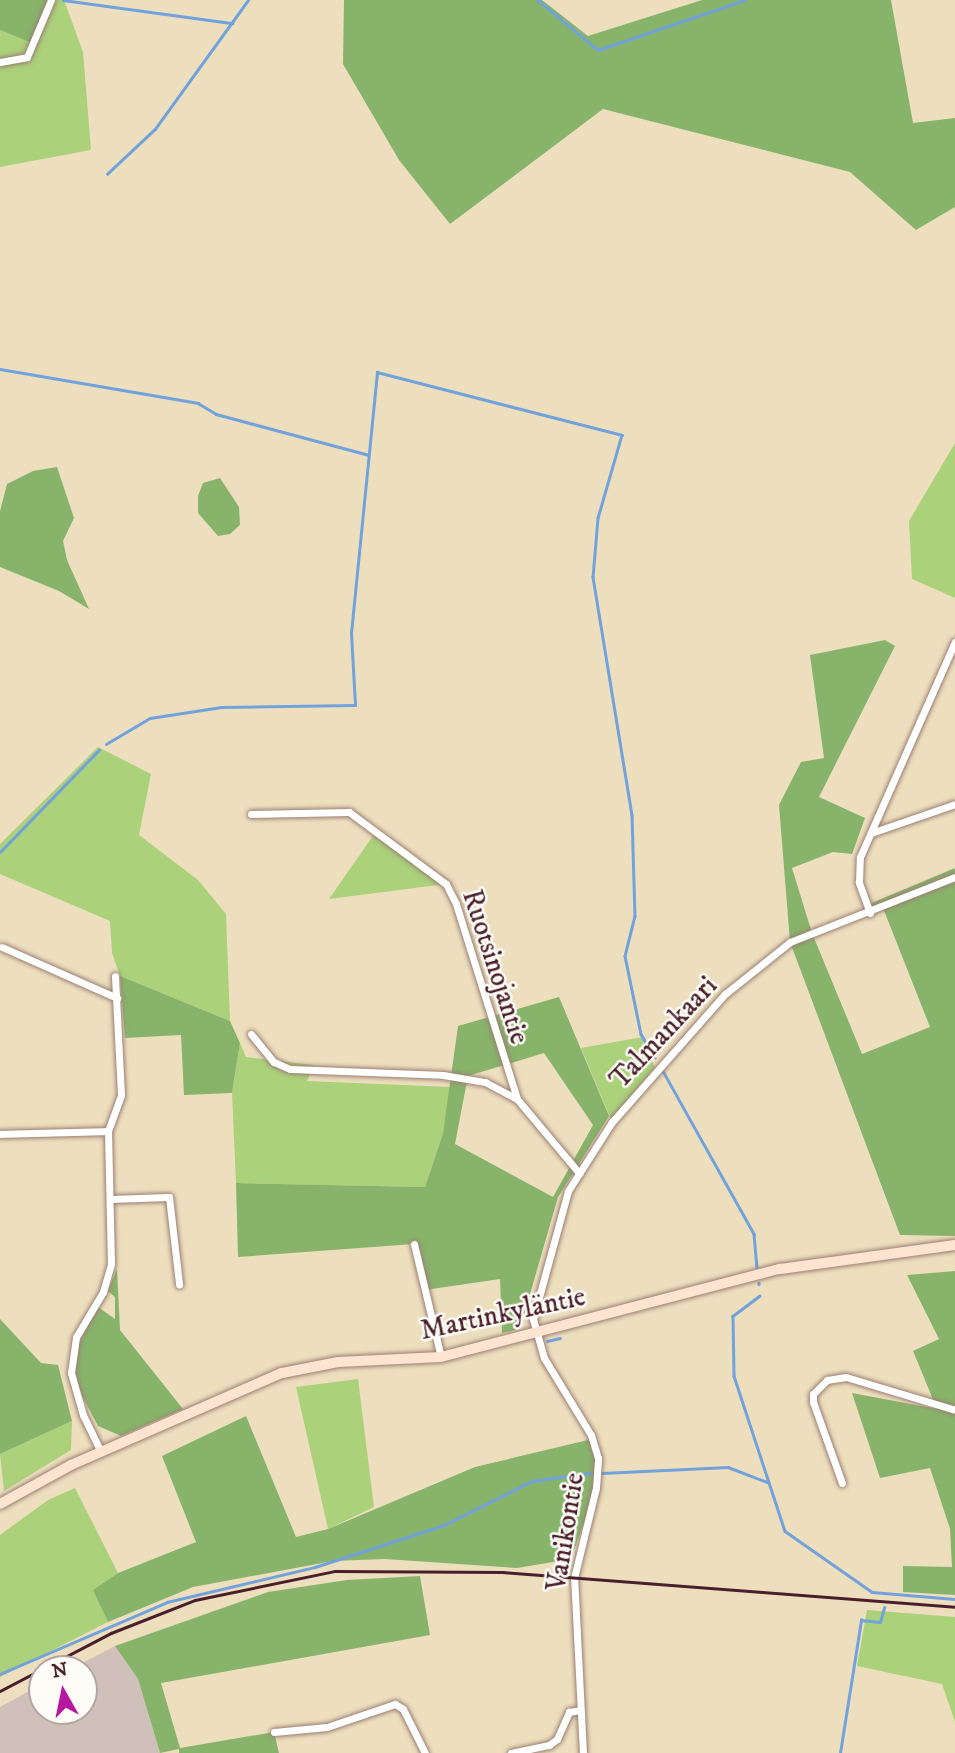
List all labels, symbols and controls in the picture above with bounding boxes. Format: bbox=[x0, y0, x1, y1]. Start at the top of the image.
street label: Ruotsinojantie bbox=[454, 886, 536, 1048]
street label: Talmankaari bbox=[603, 970, 725, 1096]
street label: Martinkyläntie bbox=[417, 1280, 589, 1348]
street label: Vanikontie bbox=[540, 1470, 592, 1594]
north arrow bbox=[28, 1655, 98, 1725]
text: N bbox=[50, 1658, 69, 1683]

